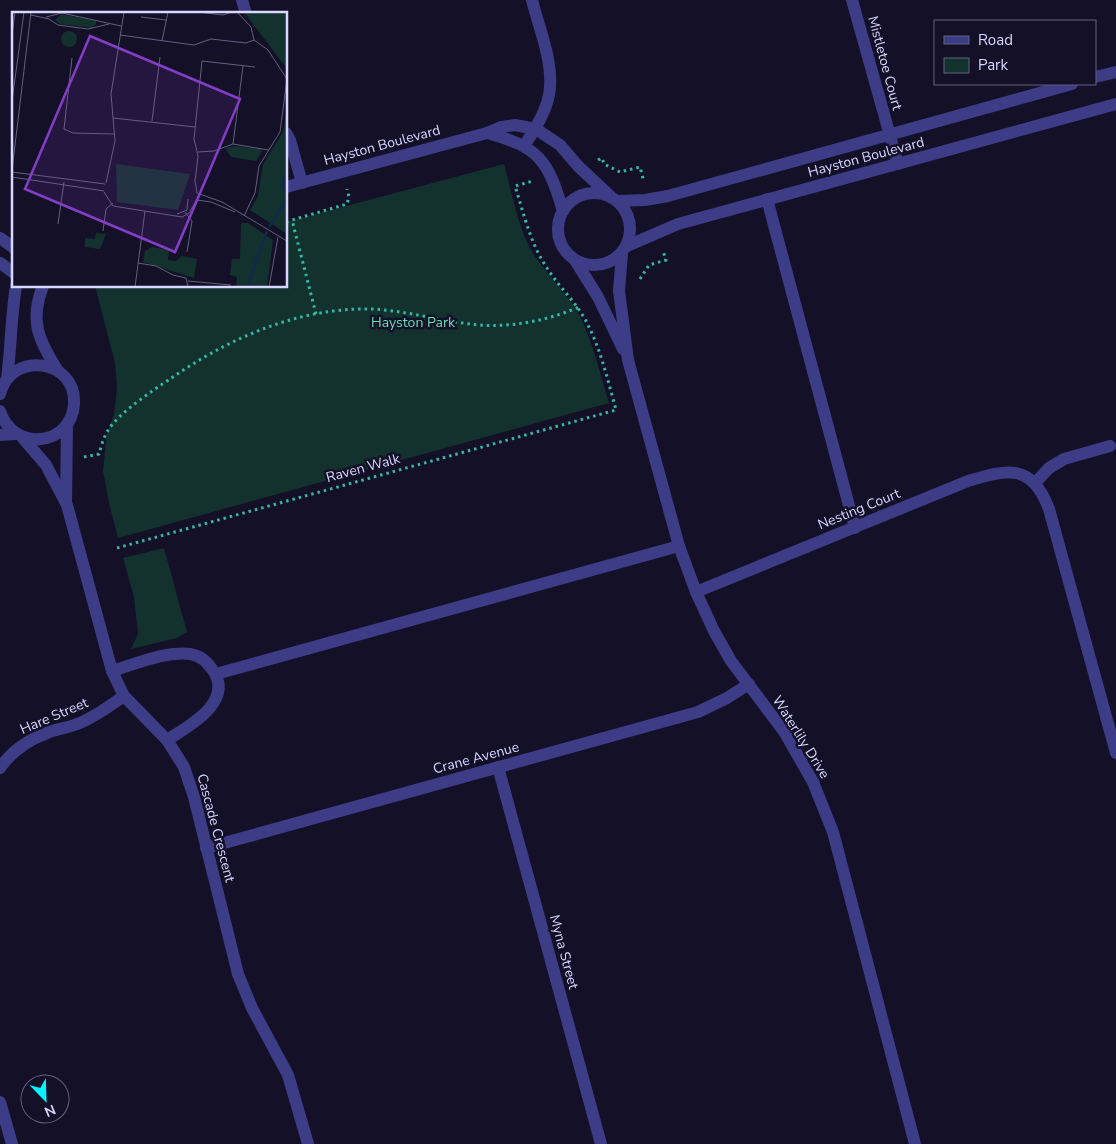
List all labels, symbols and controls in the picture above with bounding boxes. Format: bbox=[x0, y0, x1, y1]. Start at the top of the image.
inset map bbox=[12, 12, 288, 288]
street label: Mistletoe Court bbox=[863, 14, 907, 112]
legend bbox=[934, 20, 1096, 85]
text: Road bbox=[978, 30, 1013, 50]
text: Park bbox=[978, 55, 1008, 75]
street label: Hayston Boulevard bbox=[322, 120, 442, 170]
street label: Hayston Boulevard bbox=[806, 132, 926, 182]
park label: Hayston Park bbox=[371, 313, 456, 332]
street label: Raven Walk bbox=[324, 449, 403, 487]
street label: Nesting Court bbox=[815, 484, 903, 534]
street label: Waterlily Drive bbox=[768, 692, 834, 782]
street label: Hare Street bbox=[17, 693, 91, 739]
street label: Crane Avenue bbox=[431, 737, 521, 779]
street label: Cascade Crescent bbox=[192, 772, 240, 884]
street label: Myna Street bbox=[545, 913, 583, 991]
north arrow bbox=[20, 1074, 70, 1124]
text: N bbox=[41, 1100, 58, 1121]

